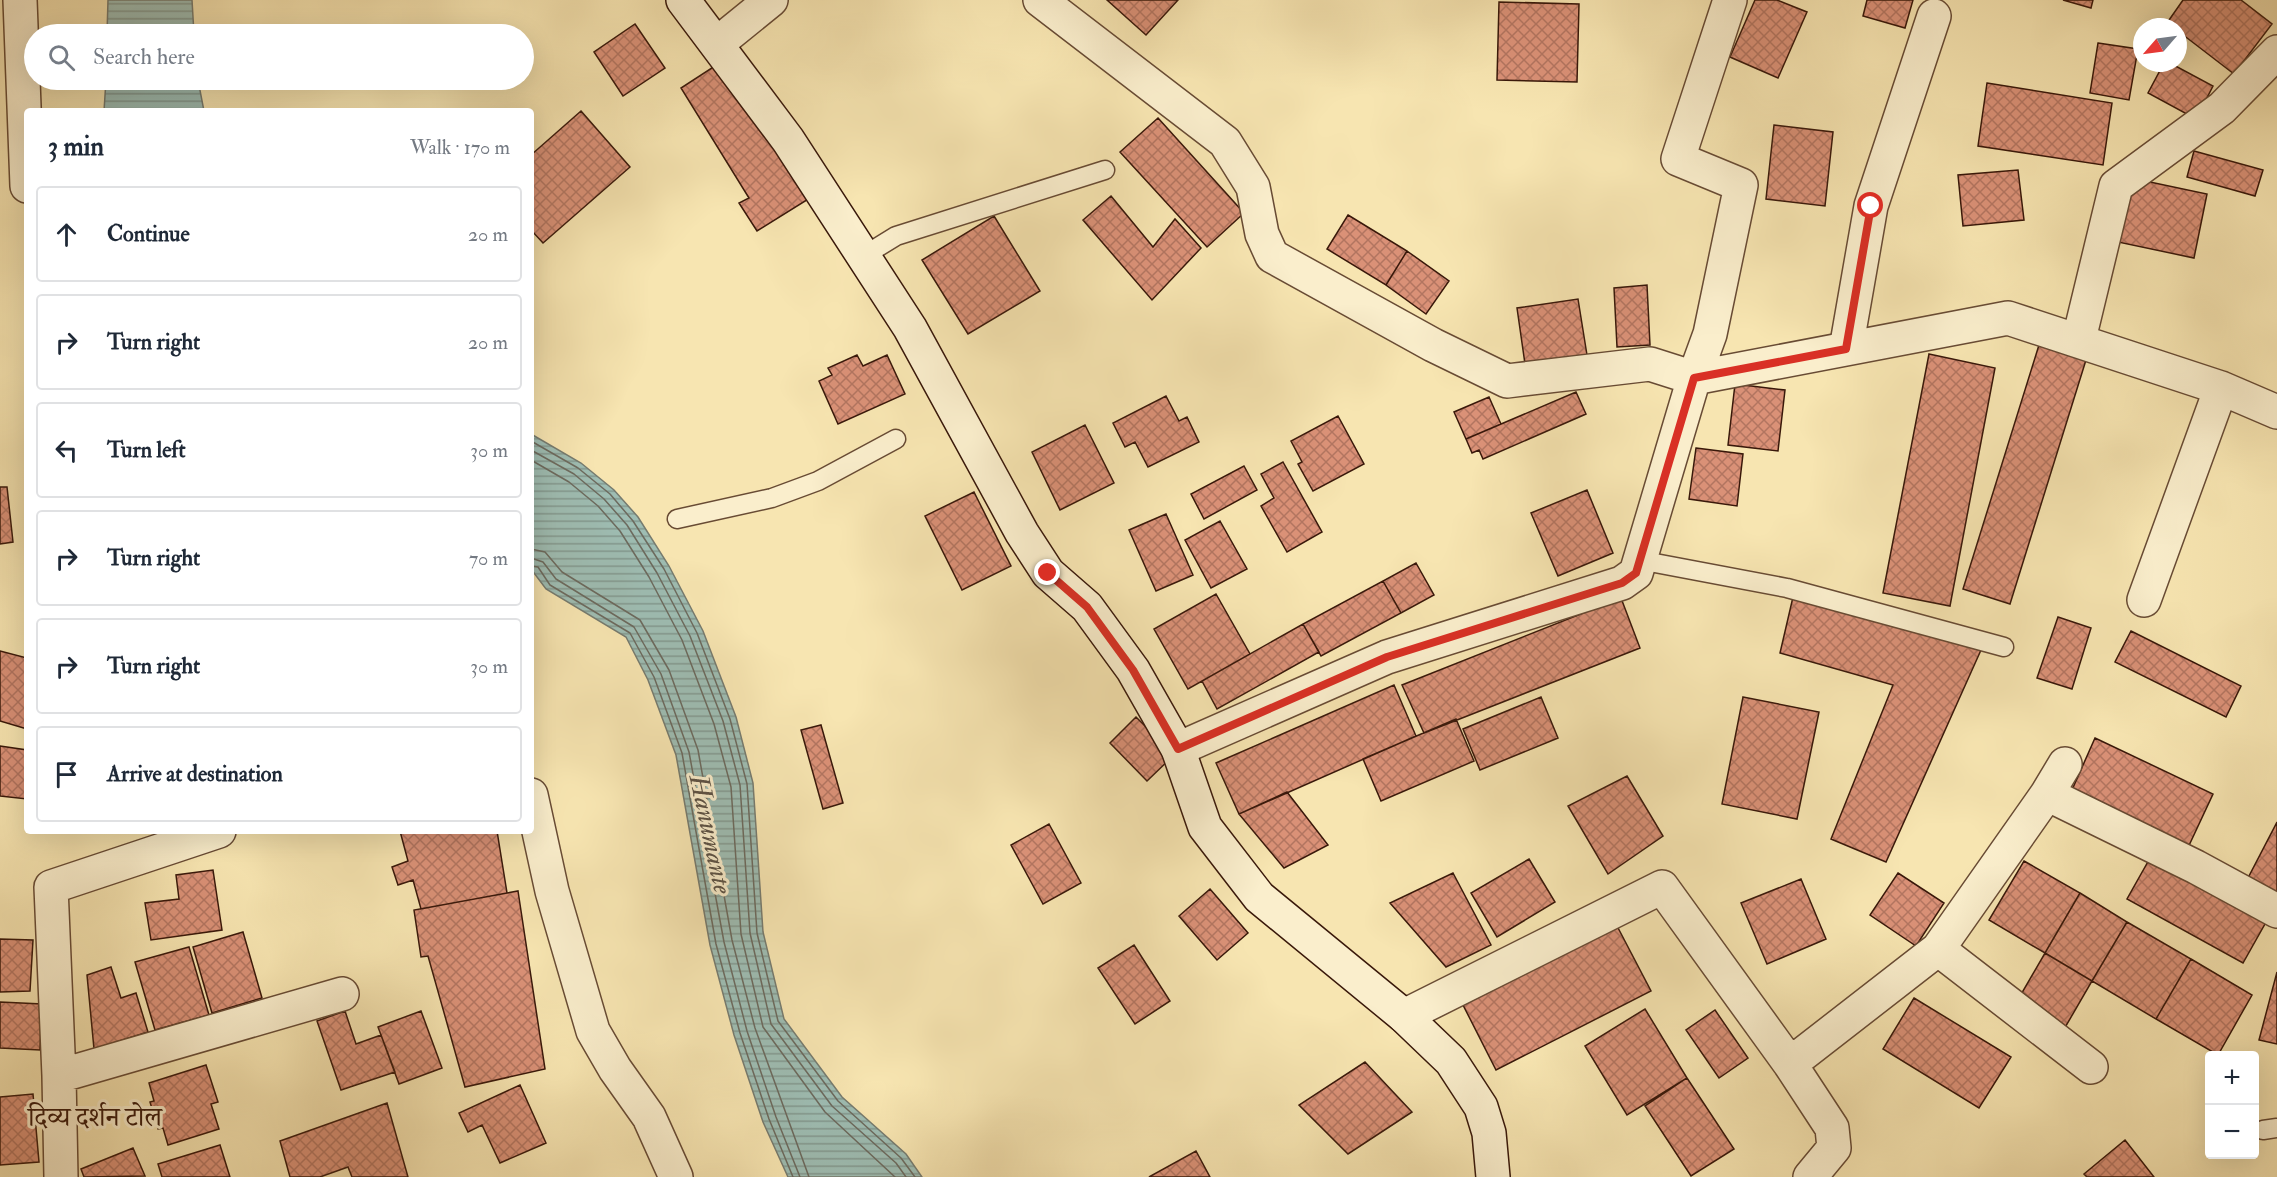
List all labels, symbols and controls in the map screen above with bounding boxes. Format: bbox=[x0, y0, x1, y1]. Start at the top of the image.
north arrow bbox=[2133, 18, 2187, 72]
search box bbox=[24, 24, 534, 90]
icon: search bbox=[45, 41, 78, 74]
text: Search here bbox=[93, 43, 195, 71]
text: 3 min bbox=[48, 131, 104, 163]
text: Walk · 170 m bbox=[410, 135, 510, 160]
route start bbox=[1857, 192, 1883, 218]
icon: ahead bbox=[50, 218, 83, 251]
text: Continue bbox=[107, 220, 190, 248]
text: 20 m bbox=[468, 222, 508, 247]
icon: right bbox=[50, 326, 83, 359]
text: Turn right bbox=[107, 328, 200, 356]
text: 20 m bbox=[468, 330, 508, 355]
icon: left bbox=[50, 434, 83, 467]
text: Turn left bbox=[107, 436, 186, 464]
text: 30 m bbox=[470, 438, 508, 463]
icon: right bbox=[50, 542, 83, 575]
text: Turn right bbox=[107, 544, 200, 572]
text: 70 m bbox=[469, 546, 508, 571]
route end bbox=[1034, 559, 1060, 585]
icon: right bbox=[50, 650, 83, 683]
text: Turn right bbox=[107, 652, 200, 680]
text: 30 m bbox=[470, 654, 508, 679]
icon: arrive bbox=[50, 758, 83, 791]
text: Arrive at destination bbox=[107, 760, 283, 788]
water label: Hanumante bbox=[681, 770, 739, 898]
map controls bbox=[2205, 1051, 2259, 1159]
button: + bbox=[2205, 1051, 2259, 1105]
district label: दिव्य दर्शन टोल bbox=[26, 1101, 163, 1134]
button: − bbox=[2205, 1105, 2259, 1159]

